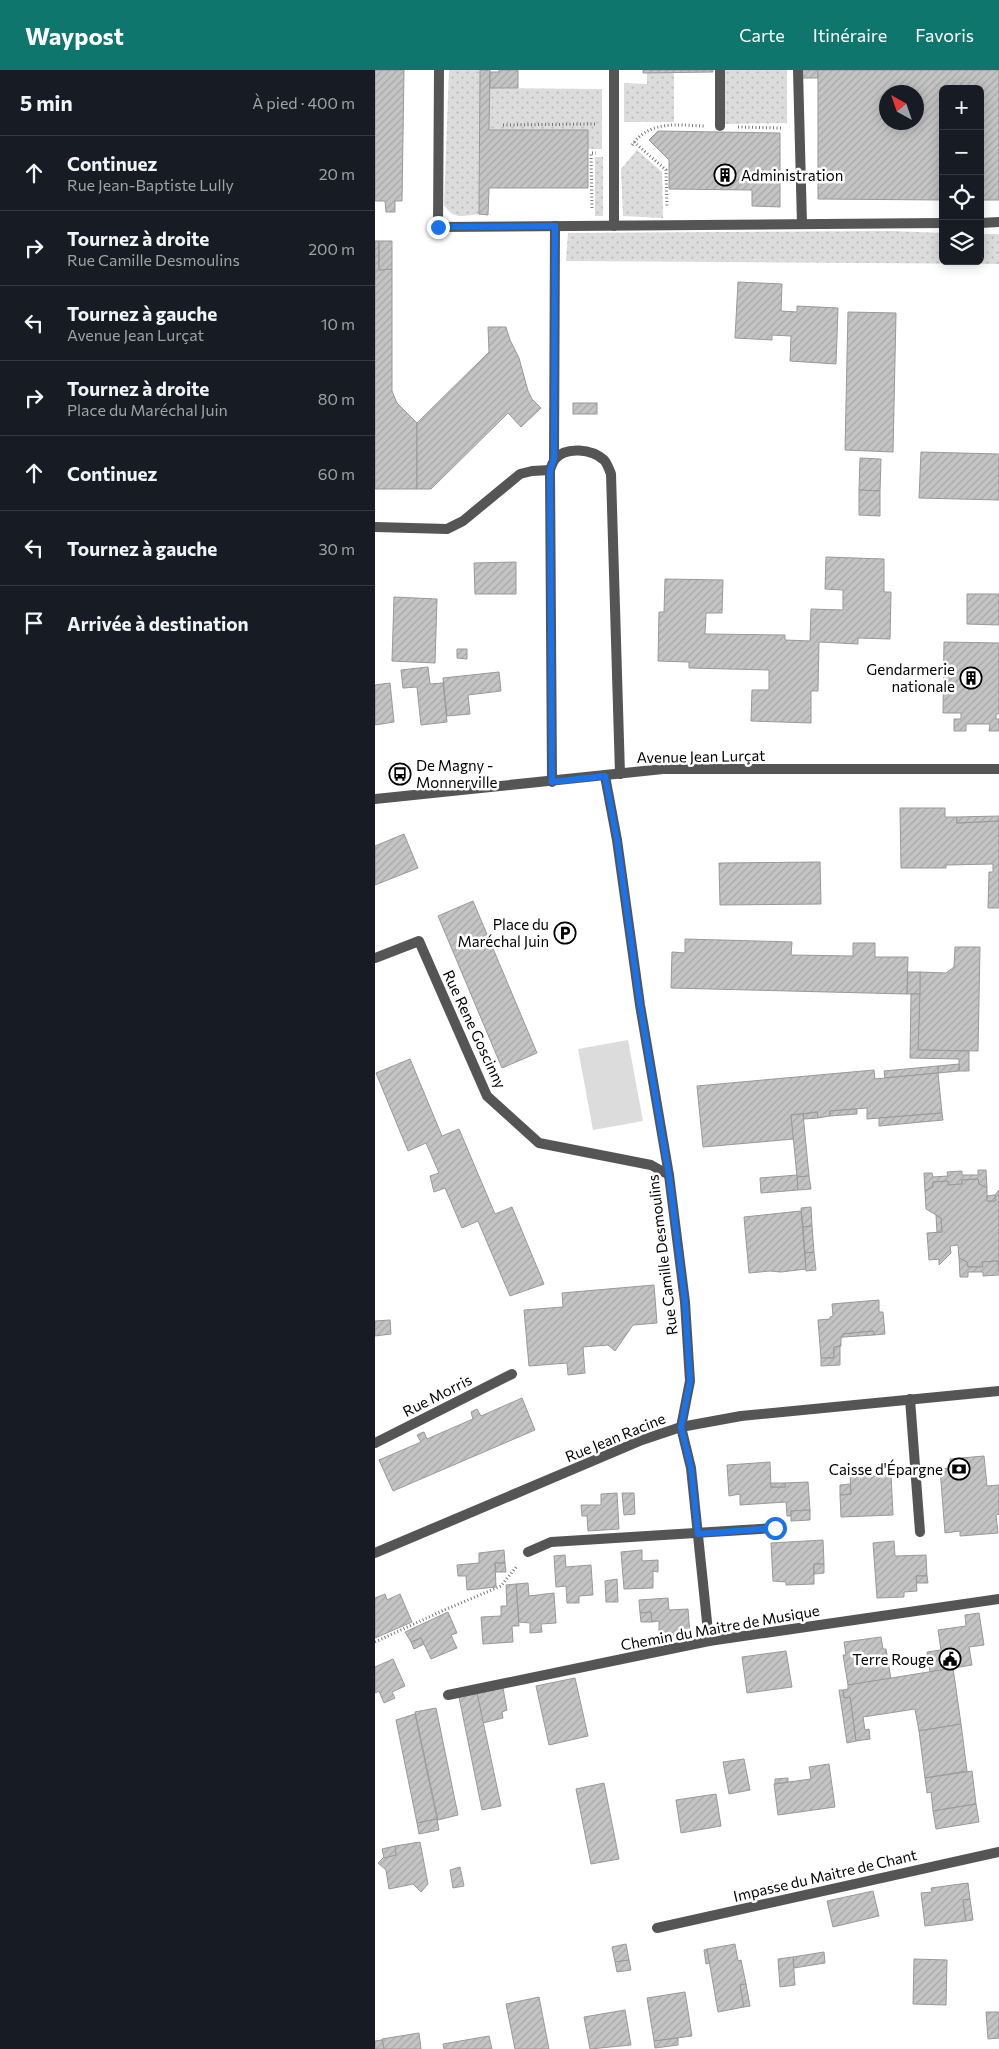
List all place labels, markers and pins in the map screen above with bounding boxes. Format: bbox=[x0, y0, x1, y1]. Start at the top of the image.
building icon: Administration bbox=[713, 163, 737, 187]
place label: Administration bbox=[741, 166, 843, 184]
place label: Gendarmerie nationale bbox=[866, 660, 955, 695]
building icon: Gendarmerie nationale bbox=[959, 666, 983, 690]
place label: De Magny - Monnerville bbox=[416, 756, 498, 791]
bus stop icon: De Magny - Monnerville bbox=[388, 762, 412, 786]
place label: Place du Maréchal Juin bbox=[458, 915, 549, 950]
parking icon: Place du Maréchal Juin bbox=[553, 921, 577, 945]
bank icon: Caisse d'Épargne bbox=[947, 1457, 971, 1481]
place label: Caisse d'Épargne bbox=[829, 1459, 943, 1478]
public building icon: Terre Rouge bbox=[938, 1647, 962, 1671]
place label: Terre Rouge bbox=[852, 1650, 934, 1668]

